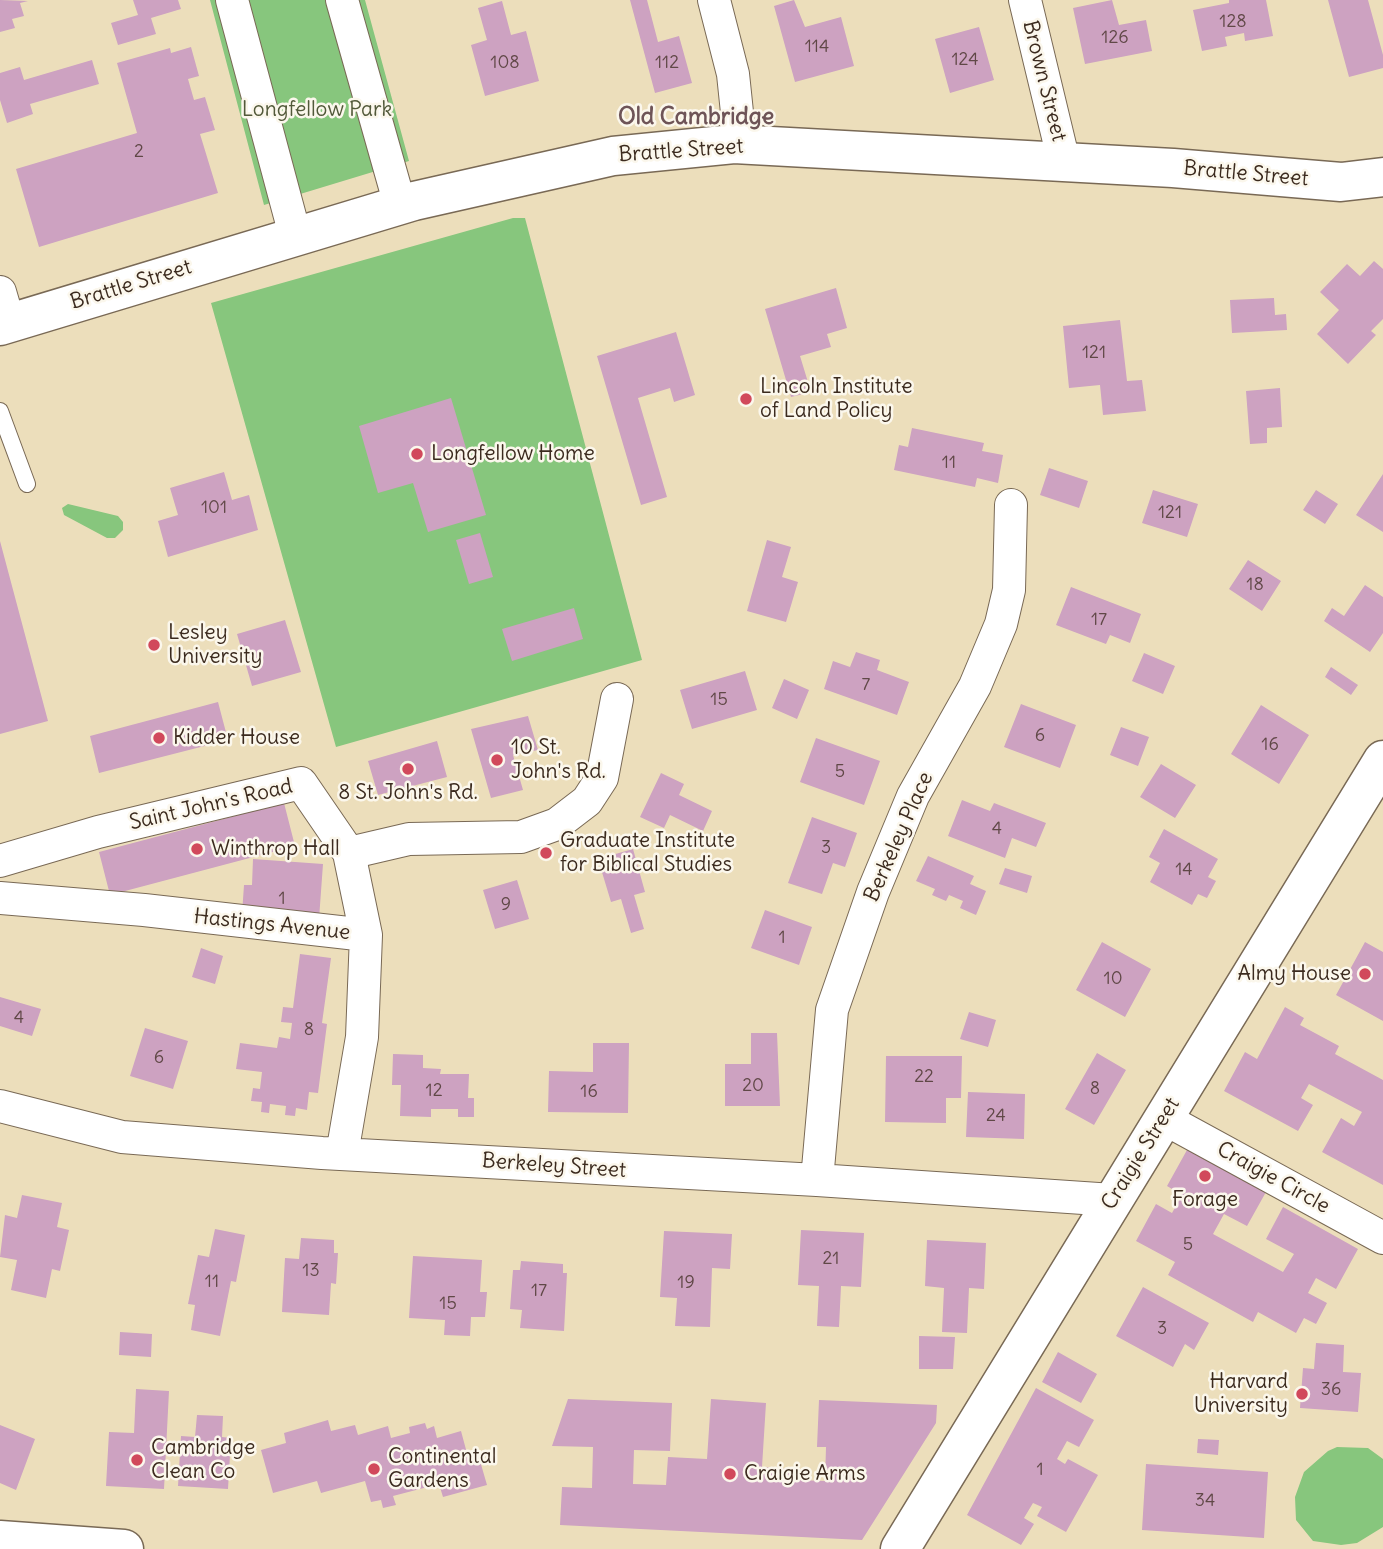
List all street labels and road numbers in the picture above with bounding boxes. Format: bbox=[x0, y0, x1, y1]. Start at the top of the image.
street label: Brown Street bbox=[1017, 18, 1071, 144]
street label: Brattle Street bbox=[618, 134, 744, 168]
street label: Brattle Street bbox=[1182, 156, 1310, 192]
street label: Brattle Street bbox=[67, 255, 195, 315]
street label: Berkeley Place bbox=[859, 768, 939, 906]
street label: Saint John's Road bbox=[127, 774, 295, 836]
street label: Hastings Avenue bbox=[193, 904, 351, 946]
street label: Craigie Street bbox=[1097, 1093, 1185, 1215]
street label: Craigie Circle bbox=[1212, 1137, 1334, 1219]
street label: Berkeley Street bbox=[481, 1148, 627, 1184]

